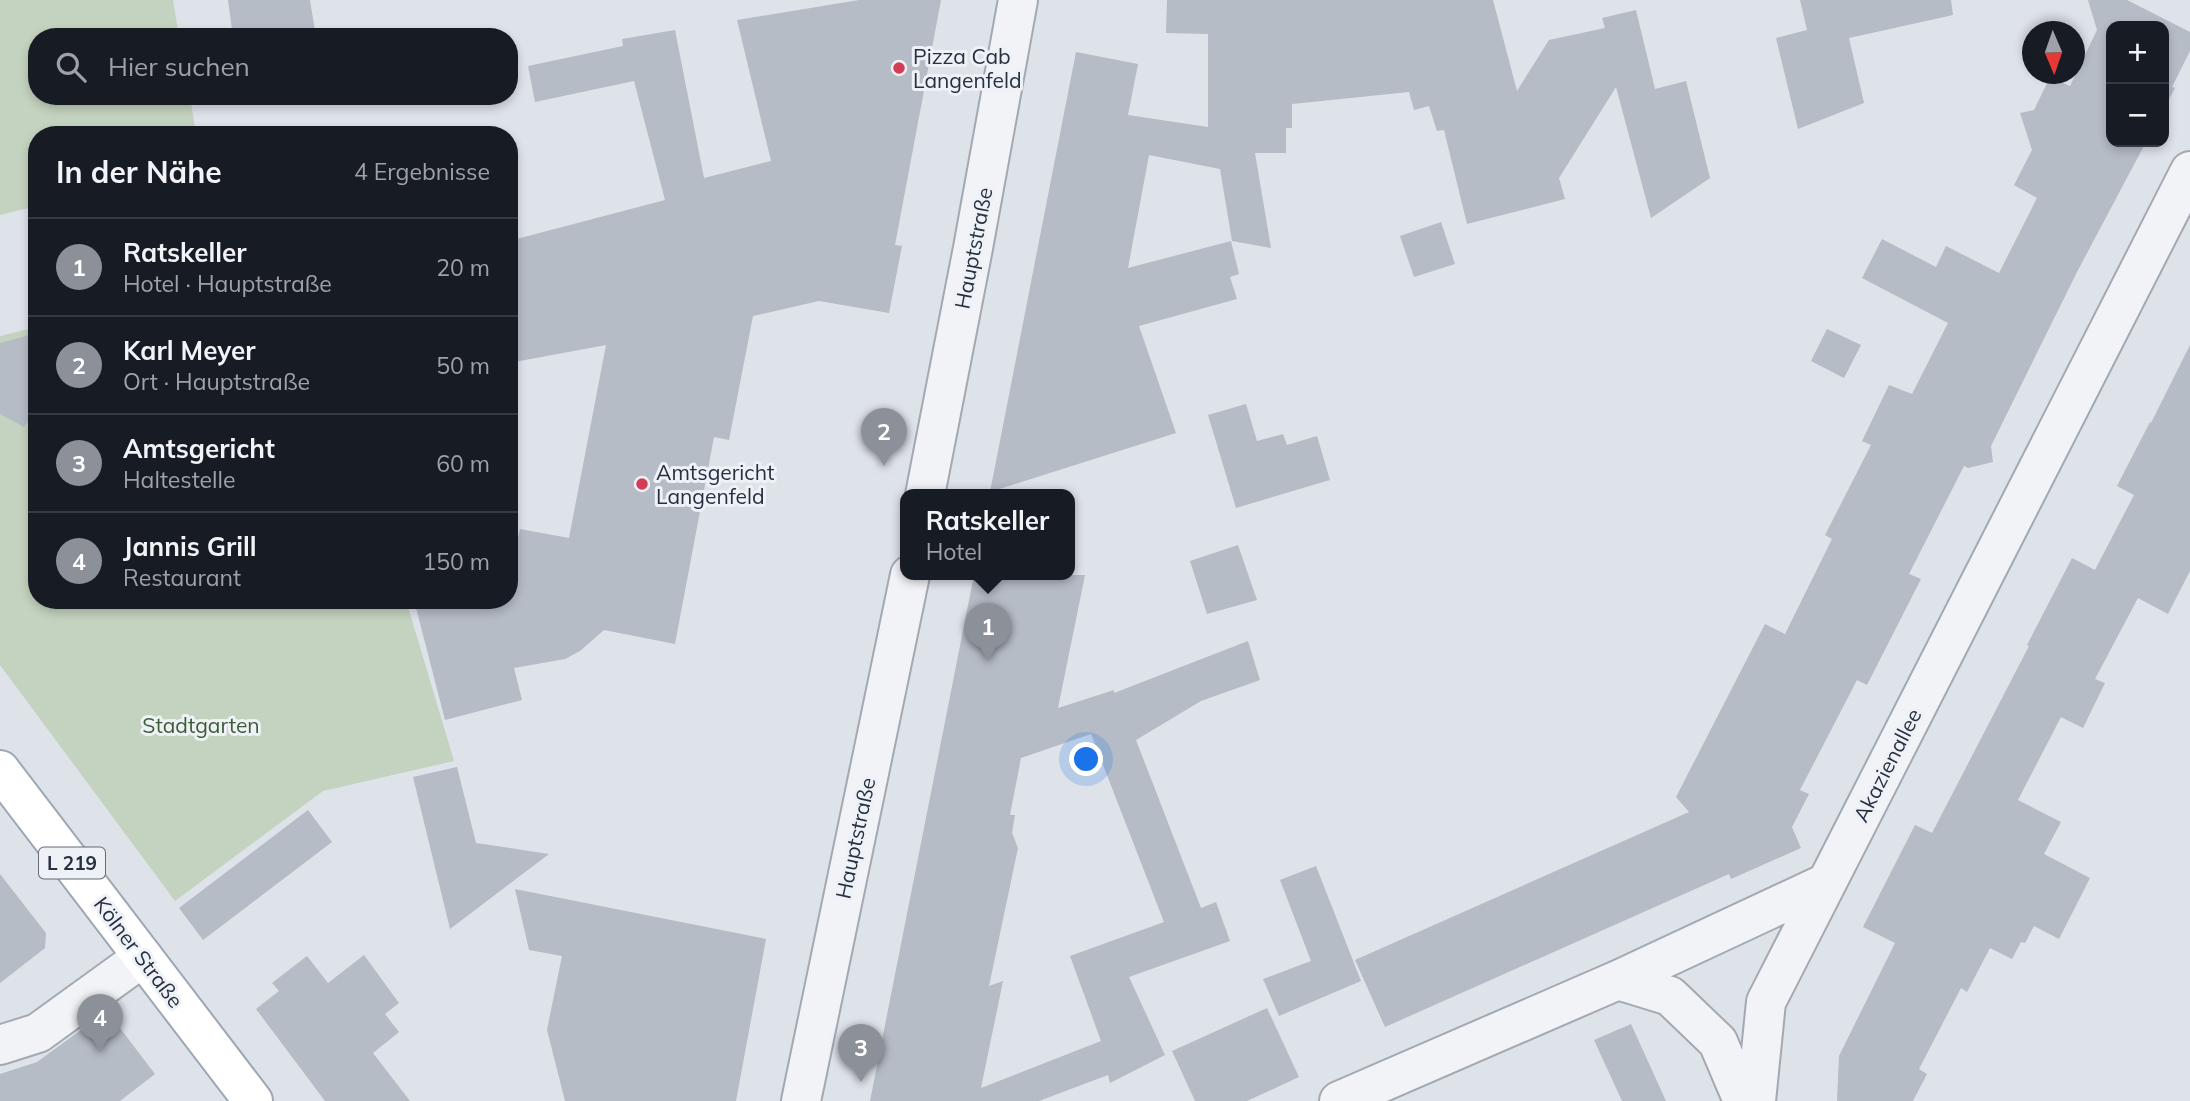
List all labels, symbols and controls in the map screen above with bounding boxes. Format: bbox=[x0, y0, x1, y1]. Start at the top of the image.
north arrow bbox=[2022, 21, 2085, 84]
map controls bbox=[2106, 21, 2169, 147]
button: + bbox=[2106, 21, 2169, 84]
search box bbox=[28, 28, 518, 105]
place label: Pizza Cab Langenfeld bbox=[913, 43, 1022, 93]
icon: search bbox=[52, 48, 90, 86]
text: Hier suchen bbox=[108, 50, 250, 83]
marker: Pizza Cab Langenfeld bbox=[891, 60, 907, 76]
button: − bbox=[2106, 84, 2169, 147]
text: In der Nähe bbox=[56, 153, 222, 191]
text: 4 Ergebnisse bbox=[354, 157, 490, 186]
street label: Hauptstraße bbox=[948, 185, 998, 311]
text: Ratskeller bbox=[123, 236, 247, 269]
text: 1 bbox=[72, 253, 86, 282]
text: 20 m bbox=[436, 253, 490, 282]
text: Hotel · Hauptstraße bbox=[123, 269, 332, 298]
text: Karl Meyer bbox=[123, 334, 256, 367]
text: 2 bbox=[72, 351, 86, 380]
text: 50 m bbox=[436, 351, 490, 380]
text: Ort · Hauptstraße bbox=[123, 367, 310, 396]
pin: 2 bbox=[861, 408, 907, 466]
text: Amtsgericht bbox=[123, 432, 275, 465]
text: 3 bbox=[72, 449, 86, 478]
text: 60 m bbox=[436, 449, 490, 478]
place label: Amtsgericht Langenfeld bbox=[656, 459, 774, 509]
text: Haltestelle bbox=[123, 465, 236, 494]
marker: Amtsgericht Langenfeld bbox=[634, 476, 650, 492]
popup bbox=[900, 489, 1075, 580]
text: Ratskeller bbox=[926, 504, 1049, 537]
text: Jannis Grill bbox=[123, 530, 257, 563]
text: Hotel bbox=[926, 537, 982, 566]
text: 4 bbox=[72, 547, 86, 576]
text: 150 m bbox=[422, 547, 490, 576]
text: Restaurant bbox=[123, 563, 241, 592]
pin: 1 bbox=[965, 603, 1011, 661]
street label: Akazienallee bbox=[1847, 704, 1927, 826]
park label: Stadtgarten bbox=[142, 712, 260, 738]
your location bbox=[1069, 742, 1103, 776]
street label: Hauptstraße bbox=[829, 775, 881, 901]
road number: L 219 bbox=[39, 848, 105, 878]
street label: Kölner Straße bbox=[89, 891, 189, 1013]
pin: 4 bbox=[77, 994, 123, 1052]
pin: 3 bbox=[838, 1024, 884, 1082]

